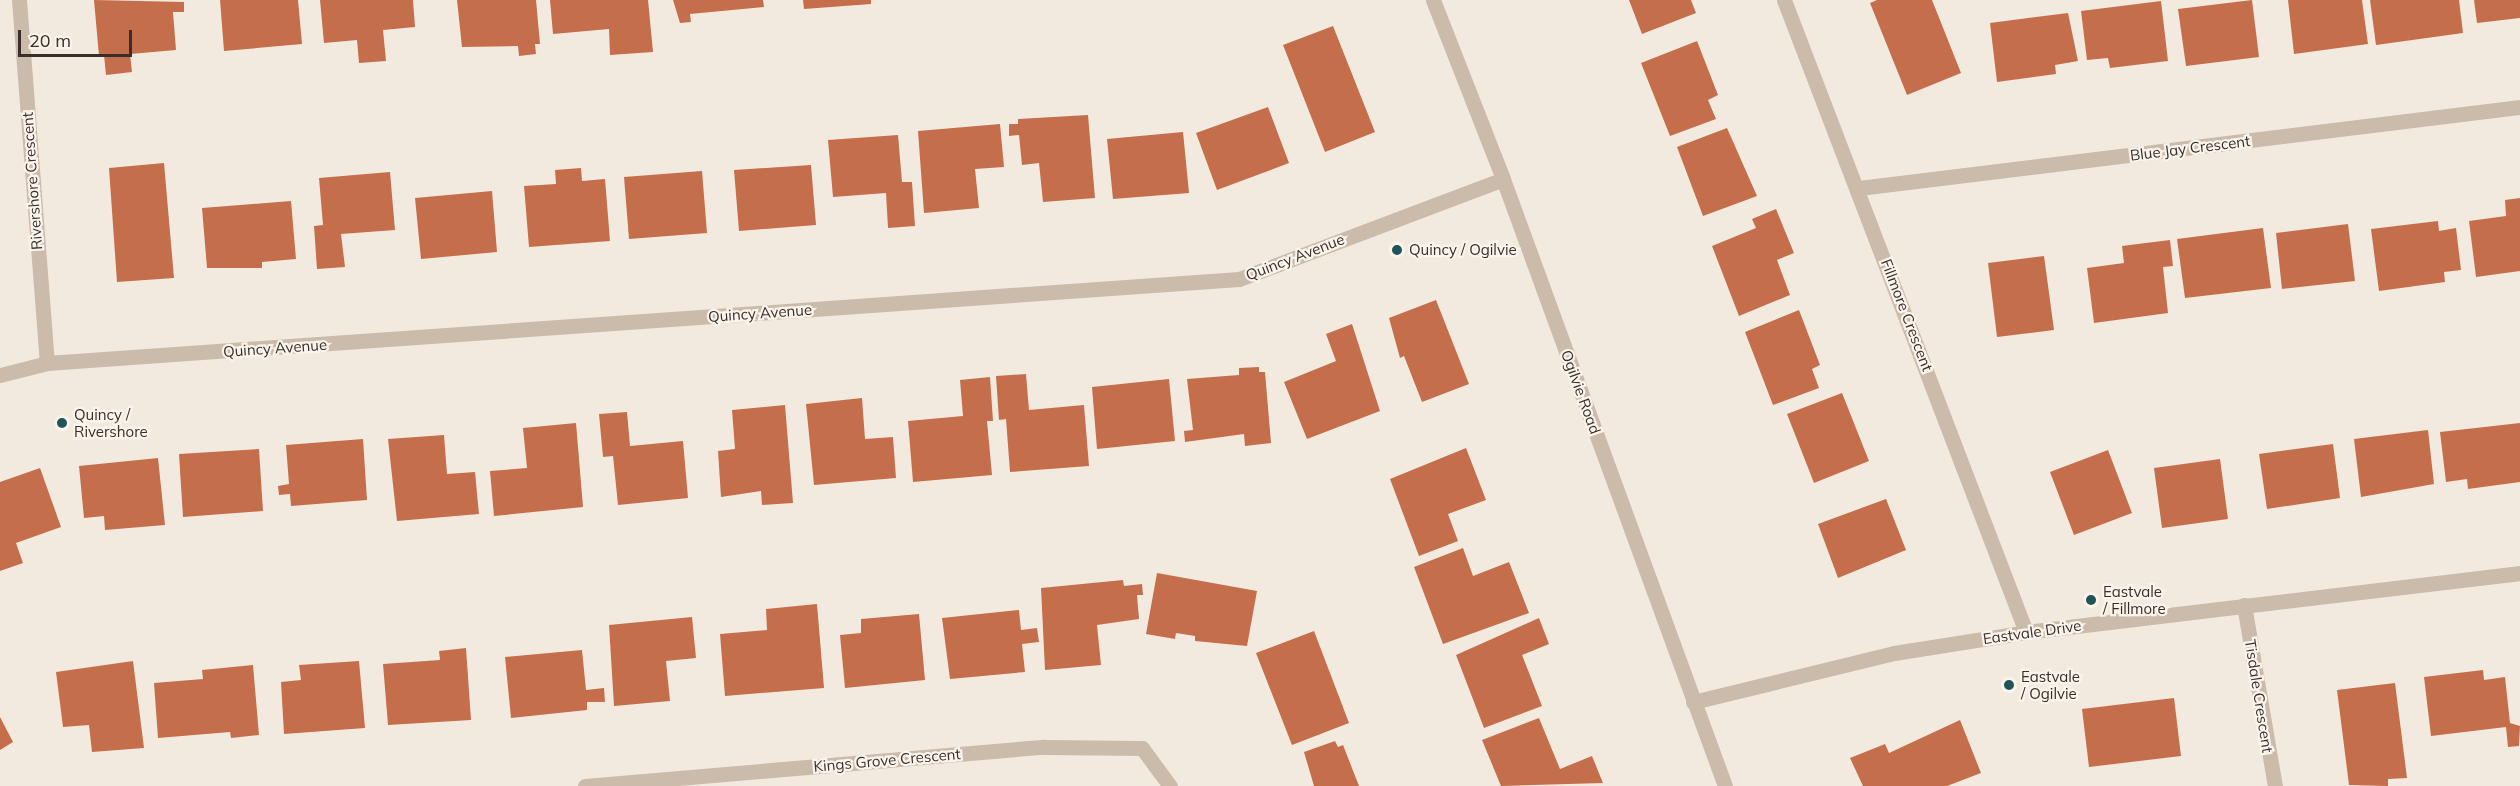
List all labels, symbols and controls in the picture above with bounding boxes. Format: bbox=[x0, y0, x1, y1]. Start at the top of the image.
scale bar bbox=[21, 18, 135, 56]
text: 20 m bbox=[29, 29, 71, 52]
street label: Rivershore Crescent bbox=[18, 111, 46, 251]
street label: Blue Jay Crescent bbox=[2129, 132, 2251, 164]
street label: Quincy Avenue bbox=[1243, 230, 1347, 284]
place label: Quincy / Ogilvie bbox=[1409, 241, 1517, 259]
marker: Quincy / Ogilvie bbox=[1390, 243, 1404, 257]
street label: Fillmore Crescent bbox=[1877, 256, 1937, 374]
street label: Quincy Avenue bbox=[707, 300, 813, 326]
street label: Quincy Avenue bbox=[222, 335, 328, 361]
street label: Ogilvie Road bbox=[1557, 348, 1605, 436]
place label: Quincy / Rivershore bbox=[74, 405, 148, 440]
marker: Quincy / Rivershore bbox=[55, 416, 69, 430]
place label: Eastvale / Fillmore bbox=[2103, 582, 2166, 617]
marker: Eastvale / Fillmore bbox=[2084, 593, 2098, 607]
street label: Eastvale Drive bbox=[1982, 616, 2082, 648]
street label: Tisdale Crescent bbox=[2241, 638, 2277, 754]
place label: Eastvale / Ogilvie bbox=[2021, 667, 2080, 702]
marker: Eastvale / Ogilvie bbox=[2002, 678, 2016, 692]
street label: Kings Grove Crescent bbox=[813, 745, 961, 775]

